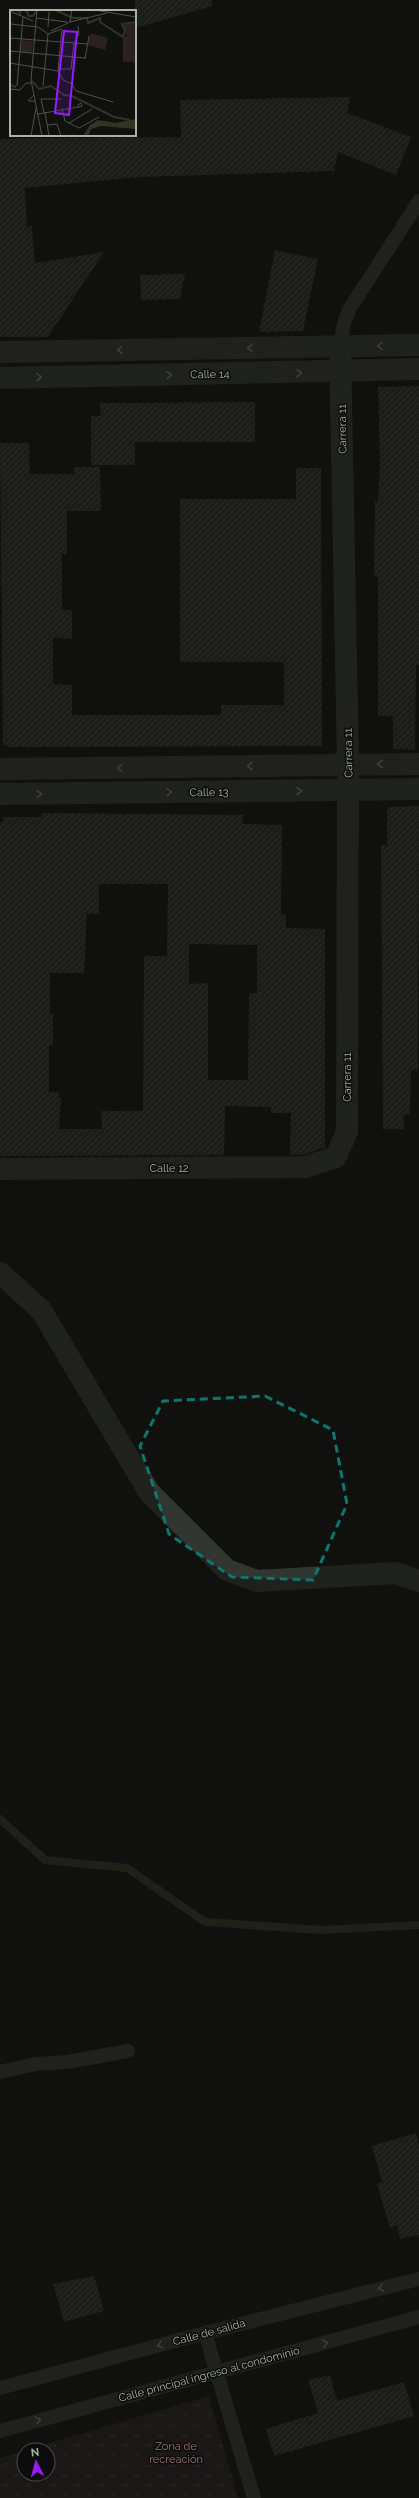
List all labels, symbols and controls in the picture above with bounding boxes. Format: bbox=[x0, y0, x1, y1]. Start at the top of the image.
inset map bbox=[10, 10, 136, 136]
one-way arrow bbox=[377, 342, 383, 350]
one-way arrow bbox=[247, 344, 253, 352]
one-way arrow bbox=[117, 346, 123, 354]
street label: Calle 14 bbox=[190, 368, 230, 381]
one-way arrow bbox=[296, 368, 302, 377]
one-way arrow bbox=[166, 371, 172, 379]
one-way arrow bbox=[36, 373, 42, 382]
street label: Carrera 11 bbox=[336, 404, 349, 454]
street label: Carrera 11 bbox=[342, 728, 355, 778]
one-way arrow bbox=[377, 760, 383, 768]
one-way arrow bbox=[247, 762, 253, 770]
one-way arrow bbox=[117, 763, 123, 772]
street label: Calle 13 bbox=[189, 786, 229, 799]
one-way arrow bbox=[296, 787, 302, 795]
one-way arrow bbox=[166, 788, 172, 796]
one-way arrow bbox=[36, 790, 42, 798]
street label: Carrera 11 bbox=[341, 1052, 354, 1102]
street label: Calle 12 bbox=[149, 1162, 189, 1175]
one-way arrow bbox=[378, 2284, 384, 2292]
street label: Calle de salida bbox=[171, 2317, 247, 2348]
one-way arrow bbox=[322, 2339, 329, 2347]
one-way arrow bbox=[157, 2340, 164, 2349]
street label: Calle principal ingreso al condominio bbox=[117, 2344, 302, 2405]
one-way arrow bbox=[34, 2417, 41, 2425]
park label: Zona de recreación bbox=[149, 2440, 203, 2466]
north arrow bbox=[16, 2442, 56, 2482]
text: N bbox=[30, 2446, 40, 2459]

